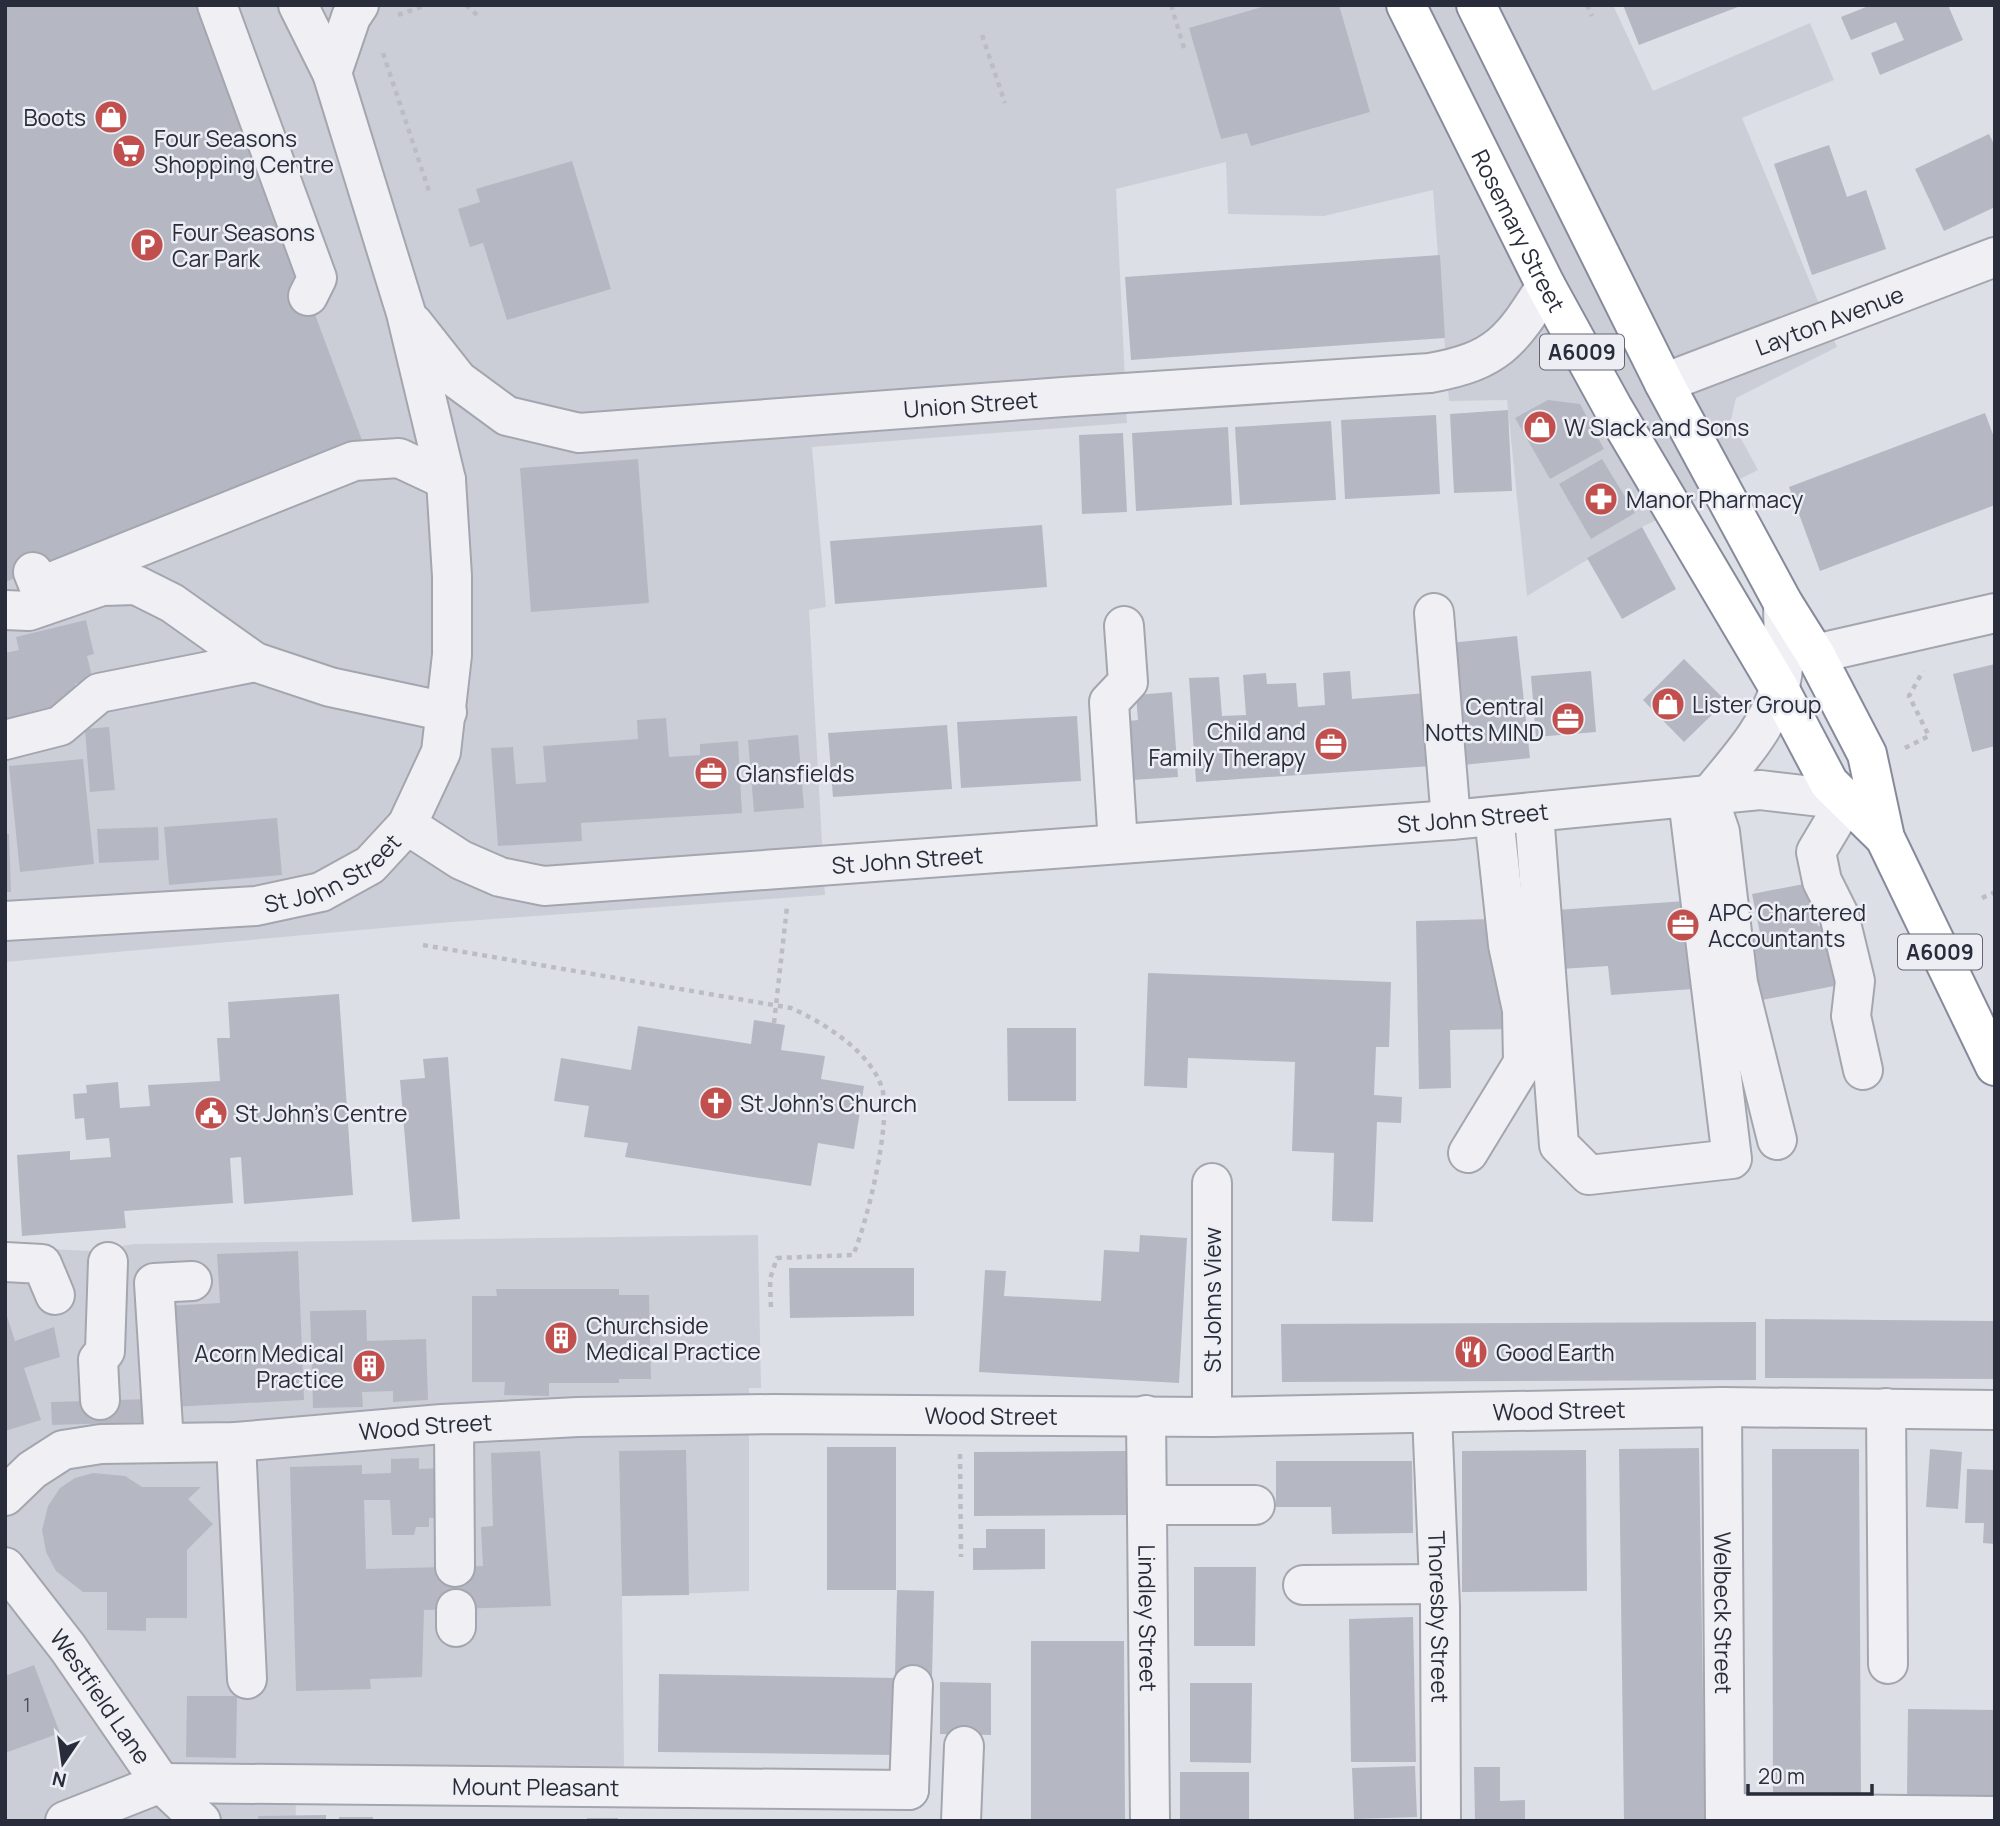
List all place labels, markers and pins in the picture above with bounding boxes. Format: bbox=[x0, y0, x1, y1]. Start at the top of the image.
shop icon: Boots bbox=[92, 98, 130, 136]
place label: Boots bbox=[23, 101, 86, 133]
place label: Four Seasons Shopping Centre bbox=[154, 122, 334, 180]
supermarket icon: Four Seasons Shopping Centre bbox=[110, 132, 148, 170]
place label: Four Seasons Car Park bbox=[172, 216, 315, 274]
parking icon: Four Seasons Car Park bbox=[128, 226, 166, 264]
shop icon: W Slack and Sons bbox=[1521, 408, 1559, 446]
place label: W Slack and Sons bbox=[1564, 411, 1749, 443]
pharmacy icon: Manor Pharmacy bbox=[1582, 480, 1620, 518]
place label: Manor Pharmacy bbox=[1626, 483, 1804, 515]
shop icon: Lister Group bbox=[1649, 685, 1687, 723]
place label: Lister Group bbox=[1692, 688, 1821, 720]
place label: Central Notts MIND bbox=[1425, 690, 1544, 748]
office icon: Central Notts MIND bbox=[1549, 700, 1587, 738]
place label: Child and Family Therapy bbox=[1148, 715, 1306, 773]
office icon: Child and Family Therapy bbox=[1312, 725, 1350, 763]
office icon: Glansfields bbox=[692, 754, 730, 792]
place label: Glansfields bbox=[736, 757, 854, 789]
place label: APC Chartered Accountants bbox=[1708, 896, 1866, 954]
office icon: APC Chartered Accountants bbox=[1664, 906, 1702, 944]
church icon: St John's Church bbox=[697, 1084, 735, 1122]
place label: St John's Church bbox=[740, 1087, 917, 1119]
public building icon: St John's Centre bbox=[192, 1094, 230, 1132]
place label: St John's Centre bbox=[235, 1097, 408, 1129]
place label: Churchside Medical Practice bbox=[586, 1309, 761, 1367]
building icon: Churchside Medical Practice bbox=[542, 1319, 580, 1357]
restaurant icon: Good Earth bbox=[1452, 1333, 1490, 1371]
place label: Good Earth bbox=[1496, 1336, 1615, 1368]
place label: Acorn Medical Practice bbox=[194, 1337, 344, 1395]
building icon: Acorn Medical Practice bbox=[350, 1347, 388, 1385]

